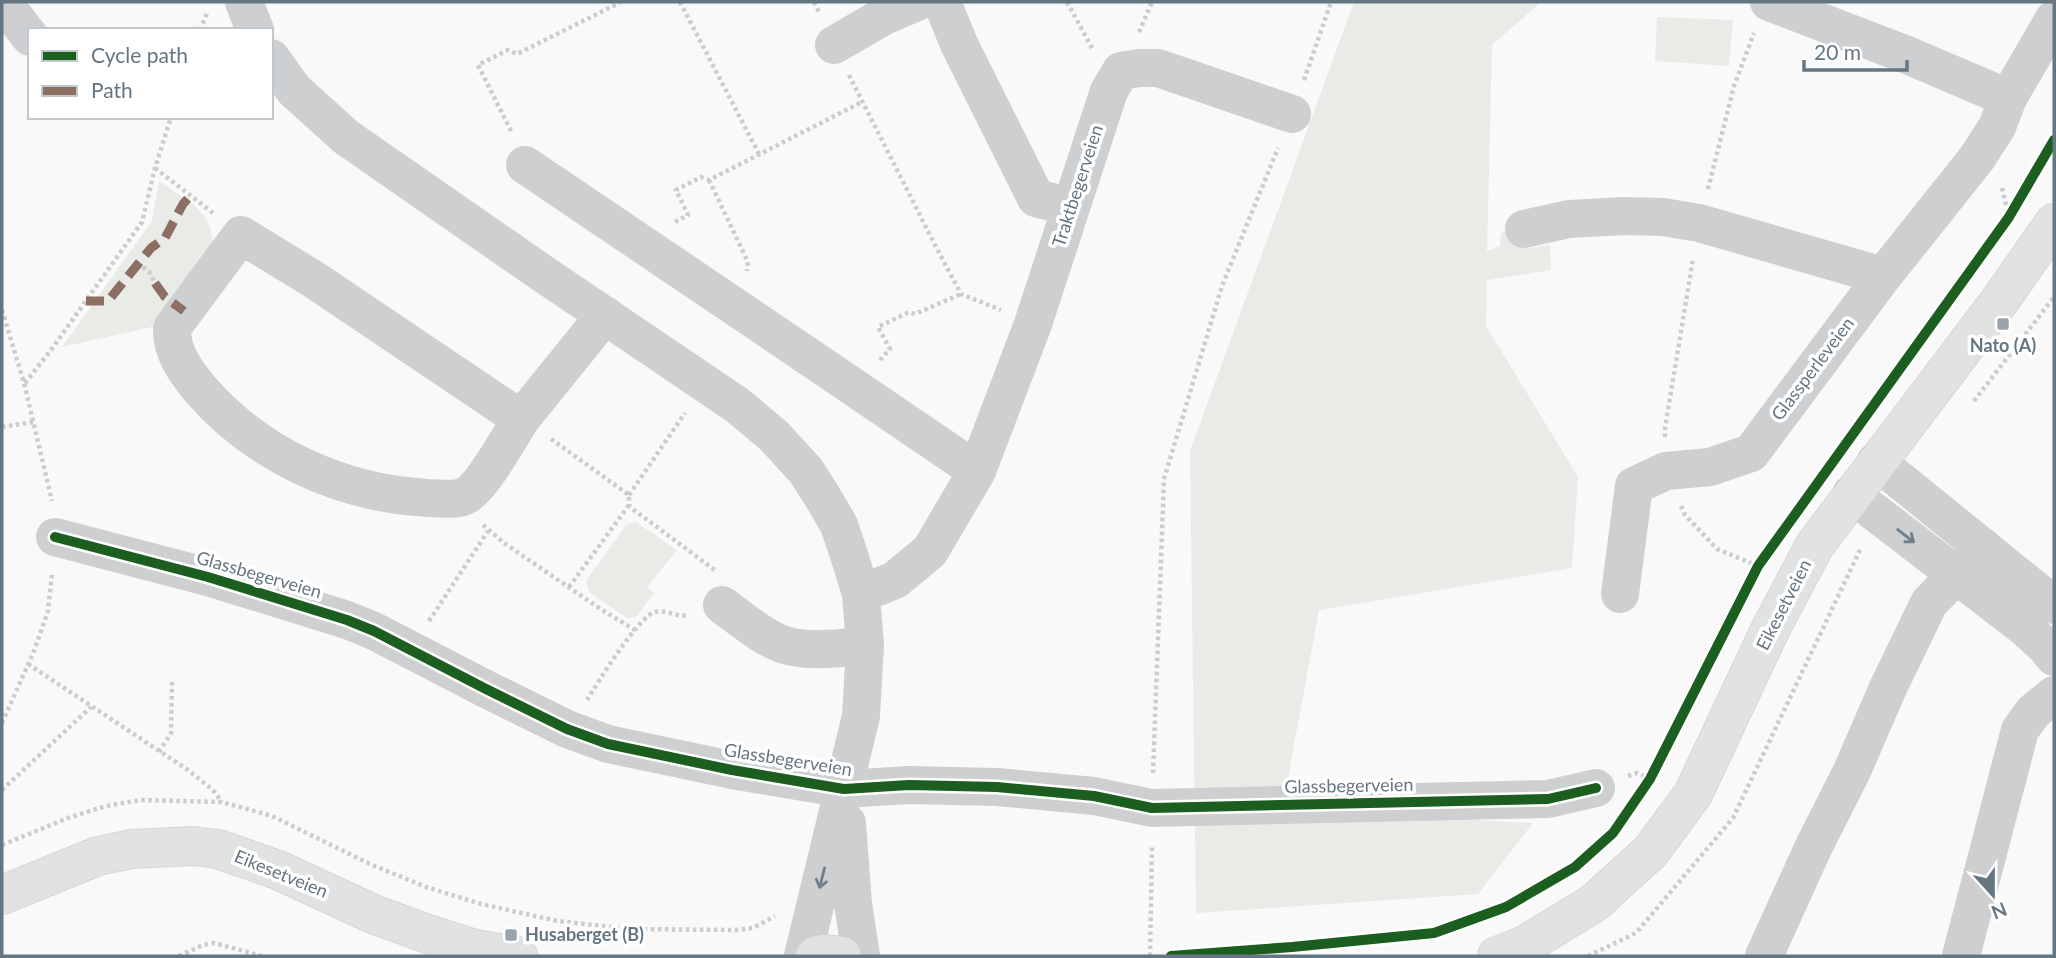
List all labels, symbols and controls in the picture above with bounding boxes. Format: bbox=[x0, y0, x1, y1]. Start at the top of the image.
legend bbox=[28, 28, 273, 119]
scale bar bbox=[1804, 28, 1907, 72]
text: 20 m bbox=[1814, 39, 1861, 64]
text: Cycle path bbox=[91, 42, 188, 67]
text: Path bbox=[91, 77, 133, 102]
street label: Traktbegerveien bbox=[1047, 122, 1107, 249]
street label: Glassperleveien bbox=[1766, 312, 1858, 425]
marker: Nato (A) bbox=[1995, 316, 2011, 332]
place label: Nato (A) bbox=[1970, 334, 2036, 356]
one-way arrow bbox=[1896, 528, 1914, 543]
street label: Glassbegerveien bbox=[194, 546, 324, 602]
street label: Eikesetveien bbox=[1751, 555, 1815, 654]
street label: Glassbegerveien bbox=[723, 738, 854, 780]
street label: Glassbegerveien bbox=[1284, 773, 1414, 797]
street label: Eikesetveien bbox=[231, 844, 331, 902]
north arrow bbox=[1958, 860, 2028, 930]
one-way arrow bbox=[815, 867, 828, 889]
text: N bbox=[1988, 898, 2010, 925]
place label: Husaberget (B) bbox=[525, 923, 644, 945]
marker: Husaberget (B) bbox=[503, 927, 519, 943]

